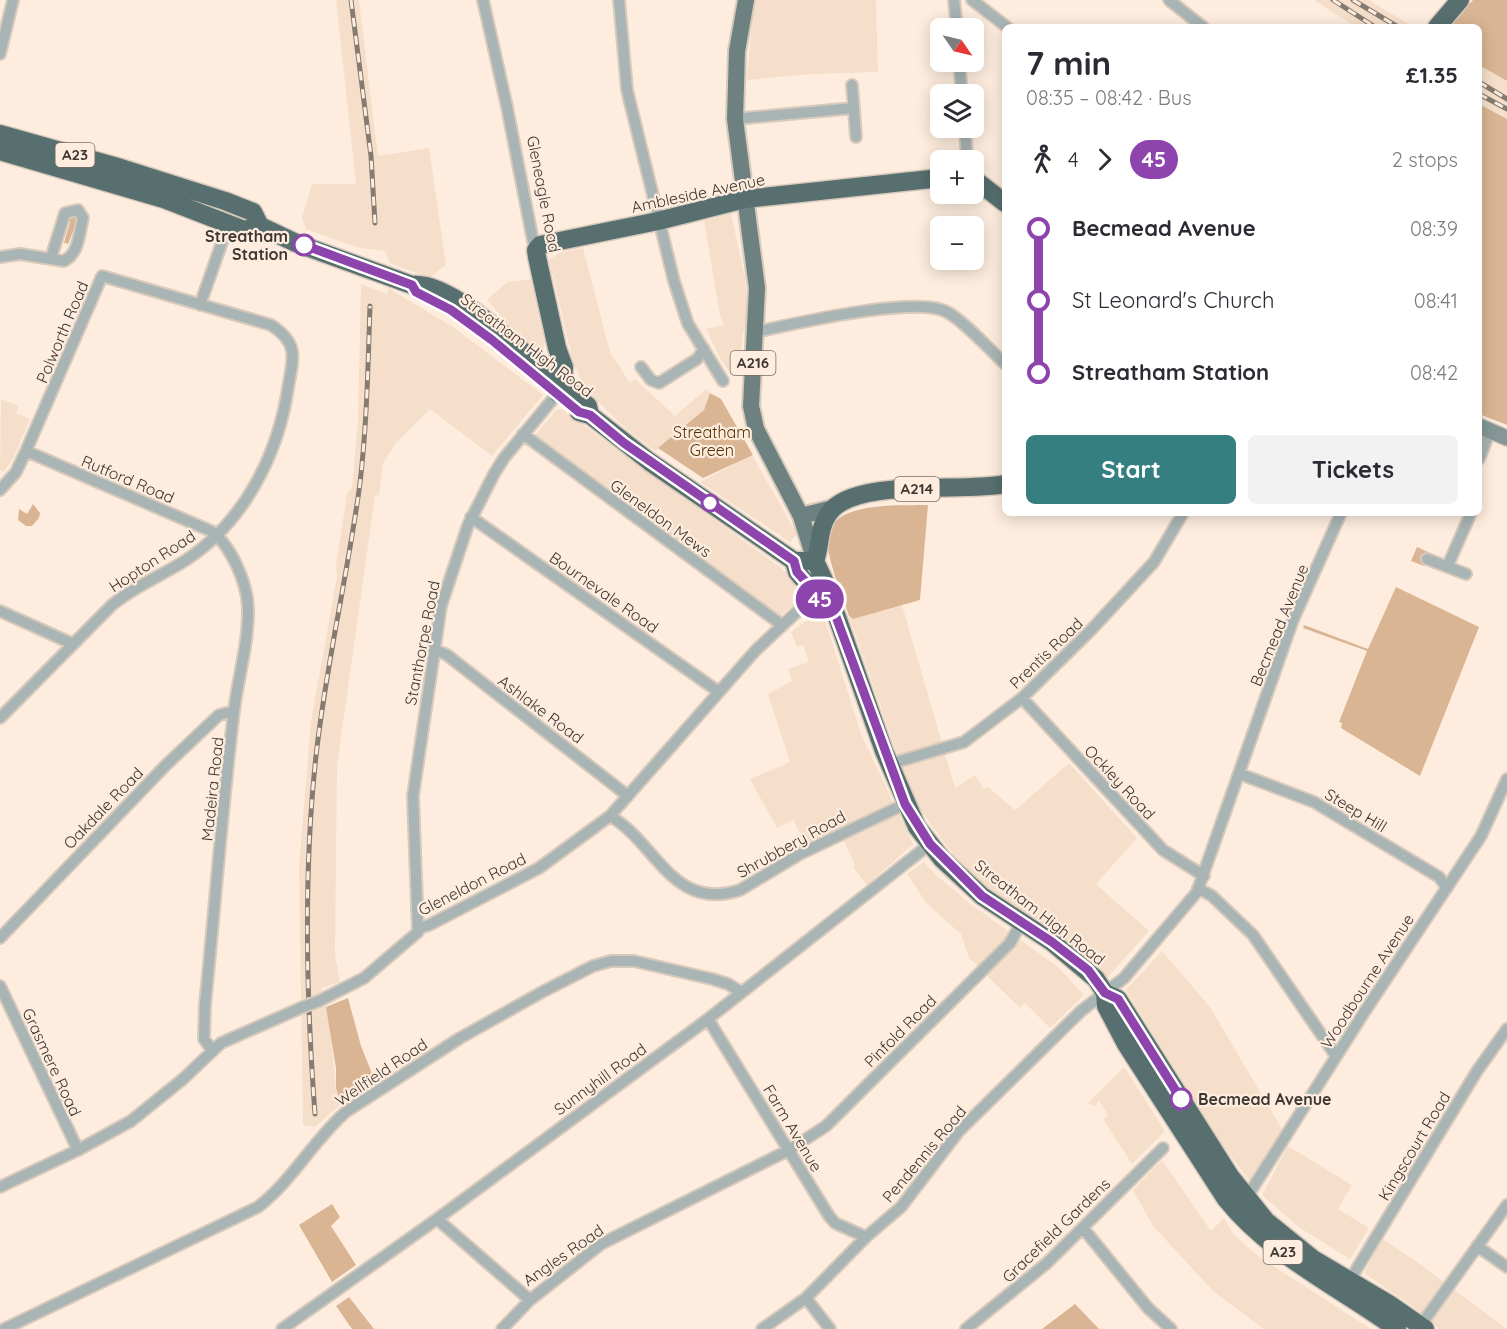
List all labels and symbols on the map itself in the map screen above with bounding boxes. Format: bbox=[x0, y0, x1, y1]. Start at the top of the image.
north arrow bbox=[930, 18, 984, 72]
street label: Gleneagle Road bbox=[523, 134, 565, 254]
road number: A23 bbox=[56, 143, 94, 167]
street label: Ambleside Avenue bbox=[629, 169, 767, 217]
place label: Streatham Station bbox=[205, 226, 288, 264]
marker: Streatham Station bbox=[293, 234, 315, 256]
street label: Polworth Road bbox=[32, 278, 92, 386]
street label: Streatham High Road bbox=[457, 289, 597, 401]
road number: A216 bbox=[730, 351, 776, 375]
park label: Streatham Green bbox=[673, 422, 751, 460]
street label: Rutford Road bbox=[78, 450, 178, 508]
street label: Gleneldon Mews bbox=[606, 475, 716, 561]
road number: A214 bbox=[894, 477, 940, 501]
unlabelled marker bbox=[701, 494, 719, 512]
street label: Hopton Road bbox=[105, 526, 199, 596]
street label: Bournevale Road bbox=[546, 547, 662, 637]
street label: Becmead Avenue bbox=[1245, 561, 1313, 689]
street label: Stanthorpe Road bbox=[400, 579, 444, 707]
line badge: 45 bbox=[793, 580, 847, 618]
street label: Prentis Road bbox=[1005, 613, 1087, 693]
street label: Ashlake Road bbox=[494, 670, 588, 748]
street label: Madeira Road bbox=[197, 736, 227, 842]
street label: Ockley Road bbox=[1080, 741, 1160, 823]
street label: Oakdale Road bbox=[59, 763, 147, 853]
street label: Steep Hill bbox=[1321, 784, 1391, 836]
street label: Shrubbery Road bbox=[733, 806, 849, 882]
street label: Gleneldon Road bbox=[415, 848, 529, 920]
street label: Streatham High Road bbox=[971, 855, 1109, 969]
street label: Woodbourne Avenue bbox=[1316, 910, 1418, 1052]
street label: Pinfold Road bbox=[860, 991, 940, 1071]
street label: Grasmere Road bbox=[18, 1005, 86, 1119]
street label: Wellfield Road bbox=[331, 1034, 431, 1110]
street label: Sunnyhill Road bbox=[550, 1039, 650, 1119]
street label: Farm Avenue bbox=[759, 1081, 827, 1175]
marker: Becmead Avenue bbox=[1170, 1088, 1192, 1110]
street label: Kingscourt Road bbox=[1374, 1088, 1454, 1204]
place label: Becmead Avenue bbox=[1198, 1089, 1332, 1109]
street label: Pendennis Road bbox=[878, 1102, 970, 1206]
street label: Gracefield Gardens bbox=[998, 1173, 1114, 1287]
street label: Angles Road bbox=[519, 1220, 607, 1290]
road number: A23 bbox=[1264, 1240, 1302, 1264]

